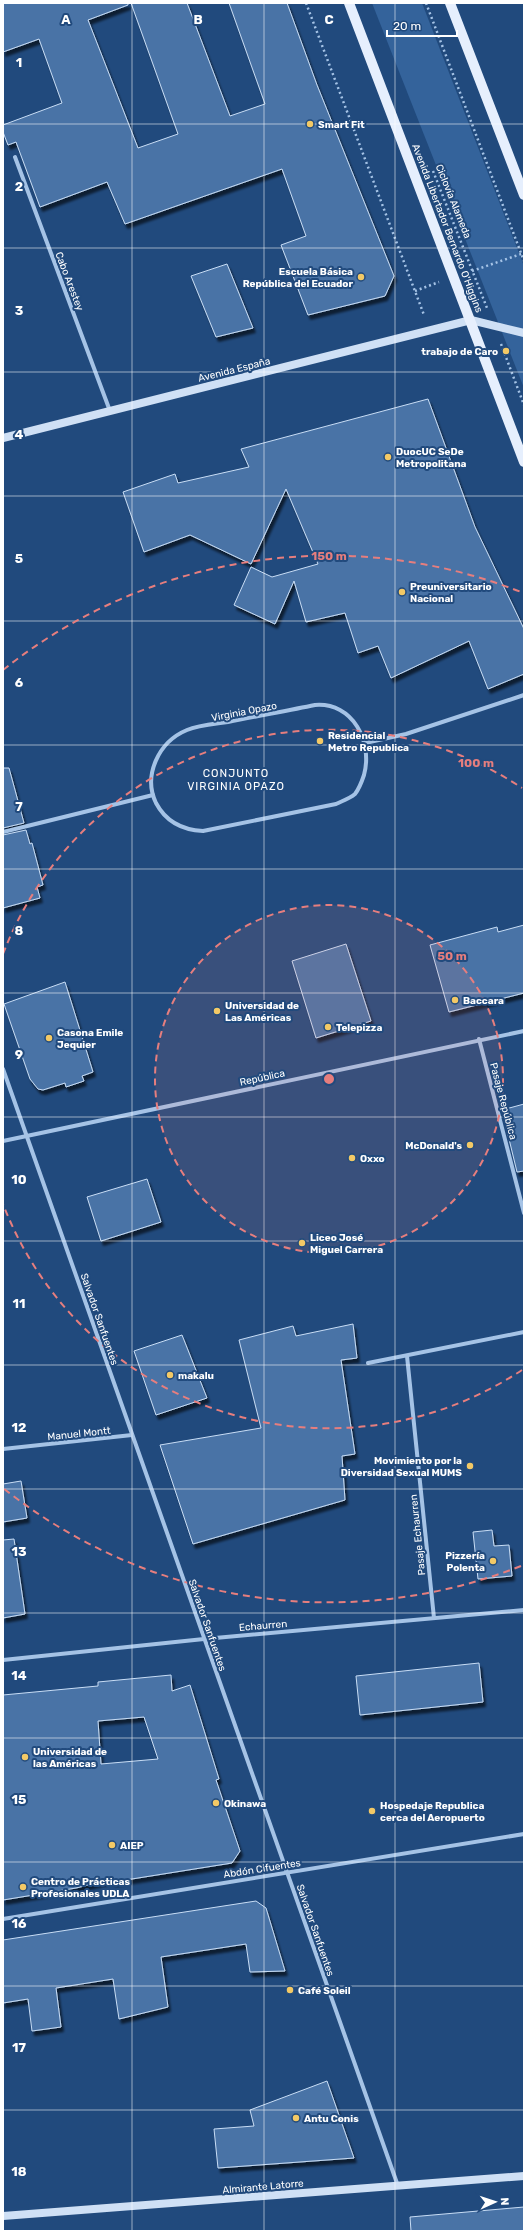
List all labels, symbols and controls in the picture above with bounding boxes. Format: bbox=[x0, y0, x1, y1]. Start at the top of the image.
text: A bbox=[61, 12, 71, 27]
text: B bbox=[193, 12, 203, 27]
text: C bbox=[324, 12, 334, 27]
scale bar bbox=[387, 12, 457, 38]
text: 20 m bbox=[393, 19, 421, 33]
text: 1 bbox=[16, 55, 22, 70]
marker: Smart Fit bbox=[305, 119, 315, 129]
place label: Smart Fit bbox=[318, 119, 365, 131]
street label: Avenida Libertador Bernardo O'Higgins bbox=[409, 142, 485, 314]
street label: Ciclovía Alameda bbox=[433, 163, 473, 240]
text: 2 bbox=[15, 179, 23, 194]
street label: Cabo Arestey bbox=[52, 250, 86, 313]
place label: Escuela Básica República del Ecuador bbox=[243, 266, 353, 290]
marker: Escuela Básica República del Ecuador bbox=[356, 272, 366, 282]
text: 3 bbox=[15, 303, 24, 318]
place label: trabajo de Caro bbox=[421, 346, 498, 358]
marker: trabajo de Caro bbox=[501, 346, 511, 356]
street label: Avenida España bbox=[197, 355, 272, 385]
text: 4 bbox=[15, 427, 24, 442]
place label: DuocUC SeDe Metropolitana bbox=[396, 446, 467, 470]
marker: DuocUC SeDe Metropolitana bbox=[383, 452, 393, 462]
text: 150 m bbox=[311, 549, 347, 563]
text: 5 bbox=[15, 551, 23, 566]
place label: Preuniversitario Nacional bbox=[410, 581, 492, 605]
marker: Preuniversitario Nacional bbox=[397, 587, 407, 597]
text: 6 bbox=[15, 675, 24, 690]
street label: Virginia Opazo bbox=[210, 700, 278, 724]
place label: Residencial Metro Republica bbox=[328, 730, 409, 754]
marker: Residencial Metro Republica bbox=[315, 736, 325, 746]
text: 100 m bbox=[458, 756, 494, 770]
district label: CONJUNTO VIRGINIA OPAZO bbox=[187, 767, 285, 793]
text: 7 bbox=[15, 799, 23, 814]
text: 8 bbox=[15, 923, 24, 938]
text: 50 m bbox=[437, 949, 467, 963]
marker: Baccara bbox=[450, 995, 460, 1005]
place label: Baccara bbox=[463, 995, 504, 1007]
place label: Universidad de Las Américas bbox=[225, 1000, 299, 1024]
marker: Universidad de Las Américas bbox=[212, 1006, 222, 1016]
marker: Telepizza bbox=[323, 1022, 333, 1032]
place label: Telepizza bbox=[336, 1022, 382, 1034]
place label: Casona Emile Jequier bbox=[57, 1027, 123, 1051]
marker: Casona Emile Jequier bbox=[44, 1033, 54, 1043]
text: 9 bbox=[15, 1047, 23, 1062]
street label: Pasaje República bbox=[487, 1062, 519, 1141]
street label: República bbox=[239, 1067, 286, 1089]
centre of rings bbox=[322, 1072, 336, 1086]
place label: McDonald's bbox=[405, 1140, 462, 1152]
marker: McDonald's bbox=[465, 1140, 475, 1150]
marker: Oxxo bbox=[347, 1153, 357, 1163]
place label: Oxxo bbox=[360, 1153, 385, 1165]
text: 10 bbox=[11, 1172, 27, 1187]
place label: Liceo José Miguel Carrera bbox=[310, 1232, 383, 1256]
marker: Liceo José Miguel Carrera bbox=[297, 1238, 307, 1248]
street label: Salvador Sanfuentes bbox=[78, 1272, 120, 1367]
text: 11 bbox=[13, 1296, 25, 1311]
marker: makalu bbox=[165, 1370, 175, 1380]
place label: makalu bbox=[178, 1370, 214, 1382]
text: 12 bbox=[12, 1420, 26, 1435]
street label: Manuel Montt bbox=[47, 1425, 111, 1443]
place label: Movimiento por la Diversidad Sexual MUMS bbox=[341, 1455, 462, 1479]
marker: Movimiento por la Diversidad Sexual MUMS bbox=[465, 1461, 475, 1471]
street label: Pasaje Echaurren bbox=[408, 1494, 428, 1576]
text: 13 bbox=[11, 1544, 27, 1559]
place label: Pizzería Polenta bbox=[445, 1550, 485, 1574]
marker: Pizzería Polenta bbox=[488, 1556, 498, 1566]
street label: Salvador Sanfuentes bbox=[186, 1578, 228, 1673]
street label: Echaurren bbox=[238, 1618, 288, 1634]
text: 14 bbox=[11, 1668, 27, 1683]
place label: Universidad de las Américas bbox=[33, 1746, 107, 1770]
marker: Universidad de las Américas bbox=[20, 1752, 30, 1762]
text: 15 bbox=[12, 1792, 26, 1807]
marker: Okinawa bbox=[211, 1798, 221, 1808]
place label: Okinawa bbox=[224, 1798, 266, 1810]
place label: Hospedaje Republica cerca del Aeropuerto bbox=[380, 1800, 485, 1824]
marker: Hospedaje Republica cerca del Aeropuerto bbox=[367, 1806, 377, 1816]
marker: AIEP bbox=[107, 1840, 117, 1850]
place label: AIEP bbox=[120, 1840, 144, 1852]
street label: Abdón Cifuentes bbox=[223, 1857, 302, 1881]
place label: Centro de Prácticas Profesionales UDLA bbox=[31, 1876, 130, 1900]
marker: Centro de Prácticas Profesionales UDLA bbox=[18, 1882, 28, 1892]
street label: Salvador Sanfuentes bbox=[294, 1883, 336, 1978]
text: 16 bbox=[12, 1916, 27, 1931]
marker: Café Soleil bbox=[285, 1985, 295, 1995]
place label: Café Soleil bbox=[298, 1985, 351, 1997]
text: 17 bbox=[12, 2040, 27, 2055]
marker: Antu Conis bbox=[291, 2113, 301, 2123]
place label: Antu Conis bbox=[304, 2113, 359, 2125]
text: 18 bbox=[11, 2164, 27, 2179]
street label: Almirante Latorre bbox=[222, 2177, 305, 2197]
north arrow bbox=[475, 2182, 515, 2222]
text: N bbox=[498, 2197, 511, 2206]

